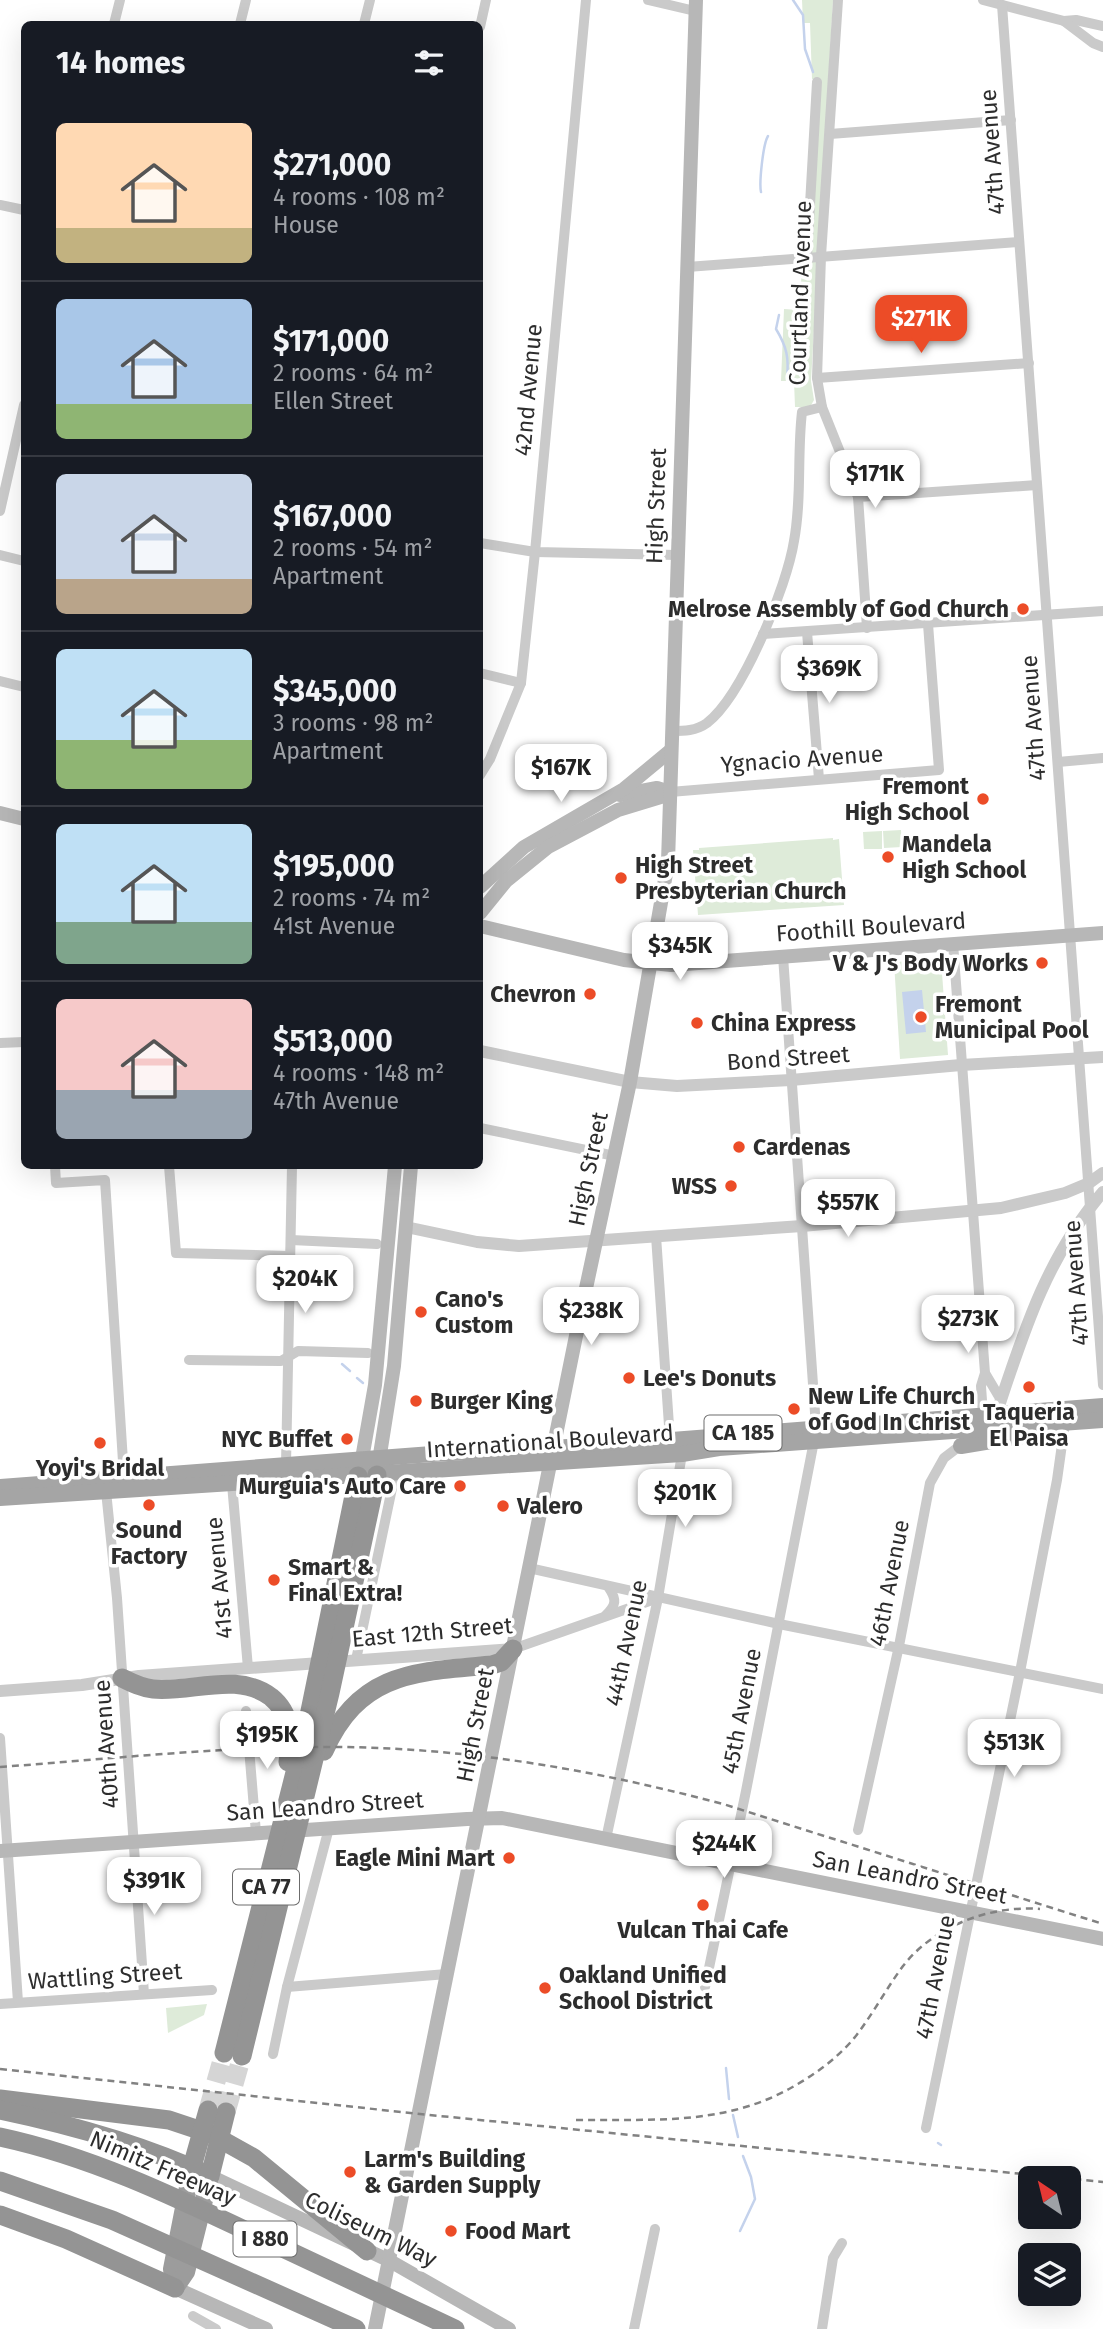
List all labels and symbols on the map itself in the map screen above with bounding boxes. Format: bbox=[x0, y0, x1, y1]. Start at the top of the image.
street label: 47th Avenue bbox=[974, 88, 1010, 216]
street label: Courtland Avenue bbox=[783, 200, 817, 386]
pin: $271K bbox=[872, 296, 970, 355]
street label: 42nd Avenue bbox=[508, 323, 548, 457]
street label: High Street bbox=[640, 447, 672, 564]
pin: $171K bbox=[826, 450, 924, 510]
place label: Melrose Assembly of God Church bbox=[668, 595, 1009, 623]
marker: Melrose Assembly of God Church bbox=[1015, 601, 1031, 617]
pin: $369K bbox=[780, 646, 878, 705]
street label: 47th Avenue bbox=[1015, 654, 1051, 782]
street label: Ygnacio Avenue bbox=[720, 739, 884, 779]
pin: $167K bbox=[512, 744, 610, 804]
place label: Fremont High School bbox=[845, 772, 970, 826]
marker: Fremont High School bbox=[975, 791, 991, 807]
place label: Mandela High School bbox=[902, 830, 1027, 884]
marker: Mandela High School bbox=[880, 849, 896, 865]
place label: High Street Presbyterian Church bbox=[635, 851, 847, 905]
marker: High Street Presbyterian Church bbox=[613, 870, 629, 886]
street label: Foothill Boulevard bbox=[775, 906, 967, 948]
pin: $345K bbox=[631, 922, 729, 982]
place label: V & J's Body Works bbox=[832, 949, 1028, 977]
marker: V & J's Body Works bbox=[1034, 955, 1050, 971]
place label: Chevron bbox=[490, 980, 576, 1008]
marker: Chevron bbox=[582, 986, 598, 1002]
place label: Fremont Municipal Pool bbox=[935, 990, 1089, 1044]
place label: China Express bbox=[711, 1009, 856, 1037]
marker: Fremont Municipal Pool bbox=[913, 1009, 929, 1025]
marker: China Express bbox=[689, 1015, 705, 1031]
street label: Bond Street bbox=[726, 1040, 851, 1076]
street label: High Street bbox=[562, 1109, 614, 1229]
place label: Cardenas bbox=[753, 1133, 850, 1161]
marker: Cardenas bbox=[731, 1139, 747, 1155]
place label: WSS bbox=[672, 1172, 717, 1200]
marker: WSS bbox=[723, 1178, 739, 1194]
pin: $557K bbox=[799, 1180, 897, 1239]
street label: 47th Avenue bbox=[1058, 1219, 1094, 1347]
pin: $204K bbox=[256, 1256, 354, 1315]
place label: Cano's Custom bbox=[435, 1285, 513, 1339]
pin: $238K bbox=[542, 1288, 640, 1347]
pin: $273K bbox=[919, 1296, 1017, 1355]
marker: Cano's Custom bbox=[413, 1304, 429, 1320]
place label: Lee's Donuts bbox=[643, 1364, 776, 1392]
marker: Lee's Donuts bbox=[621, 1370, 637, 1386]
marker: Taqueria El Paisa bbox=[1021, 1379, 1037, 1395]
place label: New Life Church of God In Christ bbox=[808, 1382, 975, 1436]
place label: Burger King bbox=[430, 1387, 553, 1415]
marker: Burger King bbox=[408, 1393, 424, 1409]
place label: Taqueria El Paisa bbox=[983, 1398, 1075, 1452]
marker: New Life Church of God In Christ bbox=[786, 1401, 802, 1417]
road number: CA 185 bbox=[704, 1416, 782, 1450]
street label: International Boulevard bbox=[425, 1418, 675, 1464]
place label: NYC Buffet bbox=[221, 1425, 334, 1453]
marker: NYC Buffet bbox=[339, 1431, 355, 1447]
marker: Yoyi's Bridal bbox=[92, 1435, 108, 1451]
place label: Yoyi's Bridal bbox=[35, 1454, 164, 1482]
pin: $201K bbox=[636, 1470, 734, 1529]
place label: Murguia's Auto Care bbox=[239, 1472, 446, 1500]
marker: Murguia's Auto Care bbox=[452, 1478, 468, 1494]
place label: Valero bbox=[516, 1492, 583, 1520]
marker: Sound Factory bbox=[141, 1497, 157, 1513]
marker: Valero bbox=[495, 1498, 511, 1514]
place label: Sound Factory bbox=[111, 1516, 188, 1570]
street label: 41st Avenue bbox=[200, 1516, 238, 1640]
street label: 46th Avenue bbox=[863, 1517, 915, 1649]
place label: Smart & Final Extra! bbox=[288, 1553, 402, 1607]
marker: Smart & Final Extra! bbox=[266, 1572, 282, 1588]
street label: 44th Avenue bbox=[599, 1577, 653, 1709]
street label: East 12th Street bbox=[351, 1611, 514, 1653]
street label: 45th Avenue bbox=[715, 1646, 767, 1776]
street label: High Street bbox=[450, 1665, 500, 1785]
street label: 40th Avenue bbox=[88, 1679, 124, 1809]
pin: $195K bbox=[218, 1712, 316, 1771]
pin: $513K bbox=[965, 1720, 1063, 1779]
street label: San Leandro Street bbox=[225, 1785, 425, 1827]
pin: $244K bbox=[675, 1820, 773, 1880]
place label: Eagle Mini Mart bbox=[335, 1844, 496, 1872]
street label: San Leandro Street bbox=[810, 1844, 1010, 1910]
marker: Eagle Mini Mart bbox=[501, 1850, 517, 1866]
pin: $391K bbox=[105, 1857, 203, 1917]
road number: CA 77 bbox=[233, 1870, 299, 1904]
marker: Vulcan Thai Cafe bbox=[695, 1897, 711, 1913]
street label: 47th Avenue bbox=[909, 1912, 961, 2042]
place label: Vulcan Thai Cafe bbox=[616, 1916, 789, 1944]
street label: Wattling Street bbox=[27, 1957, 184, 1995]
place label: Oakland Unified School District bbox=[559, 1961, 727, 2015]
marker: Oakland Unified School District bbox=[537, 1980, 553, 1996]
street label: Nimitz Freeway bbox=[86, 2125, 241, 2212]
place label: Larm's Building & Garden Supply bbox=[364, 2145, 541, 2199]
marker: Larm's Building & Garden Supply bbox=[342, 2164, 358, 2180]
north arrow bbox=[1018, 2166, 1082, 2230]
street label: Coliseum Way bbox=[300, 2185, 442, 2273]
place label: Food Mart bbox=[465, 2217, 571, 2245]
road number: I 880 bbox=[233, 2222, 296, 2256]
marker: Food Mart bbox=[443, 2223, 459, 2239]

